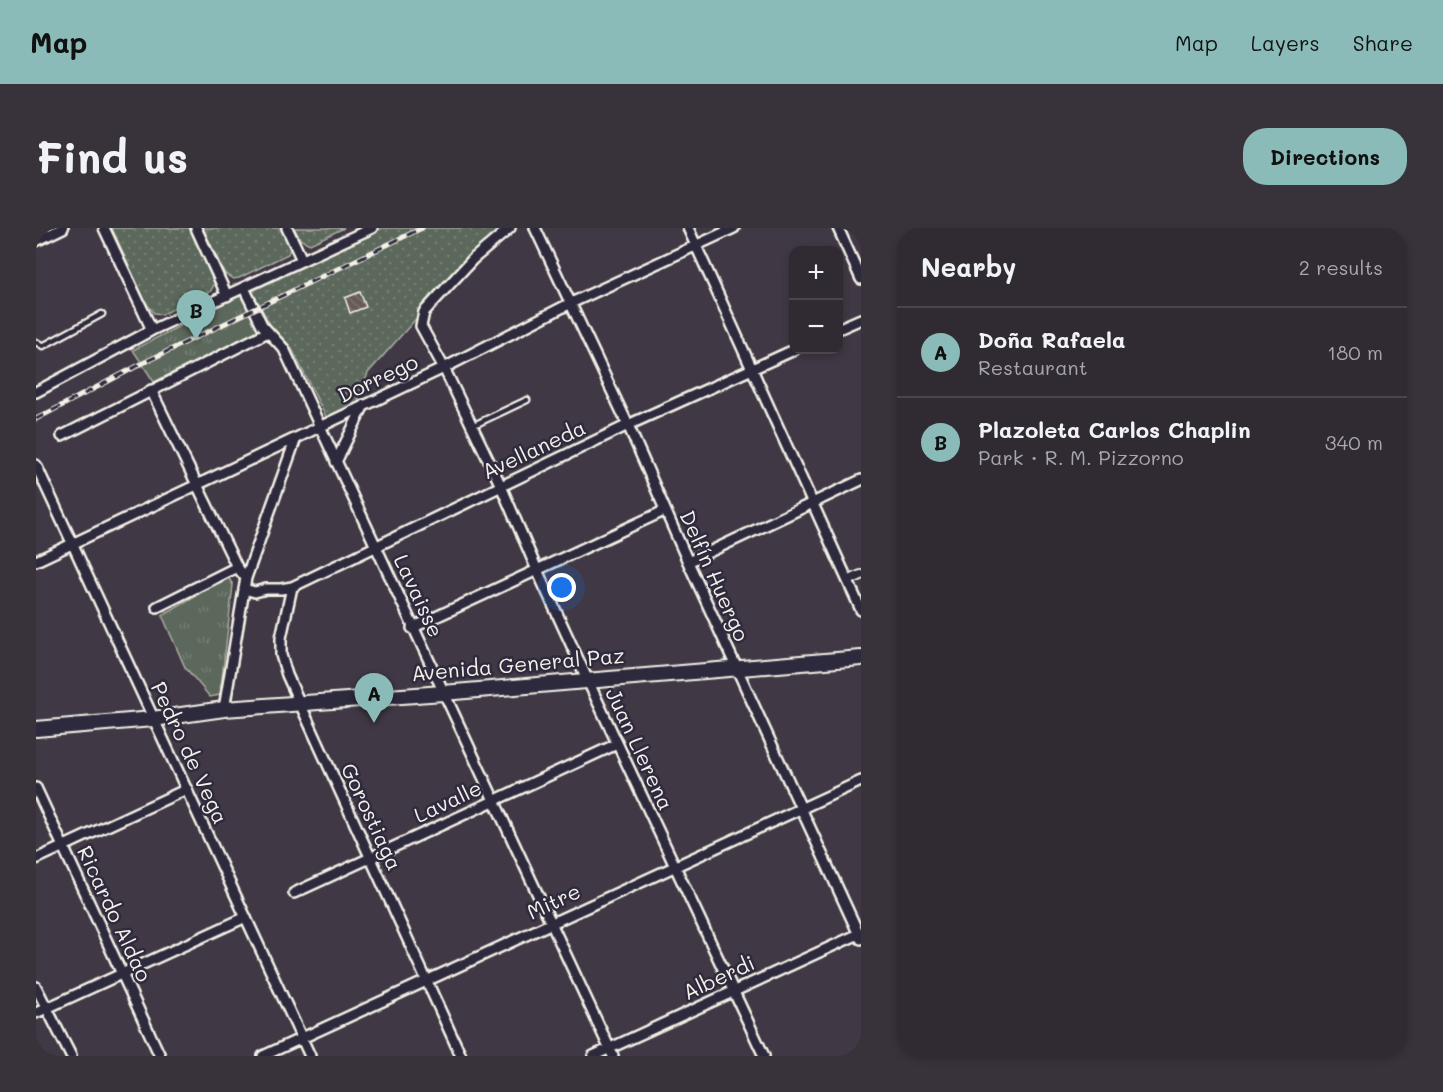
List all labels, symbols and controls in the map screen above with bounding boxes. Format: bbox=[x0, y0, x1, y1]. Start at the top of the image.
text: Map bbox=[30, 24, 87, 60]
text: Map bbox=[1175, 29, 1218, 56]
text: Layers bbox=[1251, 29, 1320, 56]
text: Share bbox=[1353, 29, 1413, 56]
button: Directions bbox=[1243, 128, 1407, 185]
text: Find us bbox=[36, 129, 188, 184]
map controls bbox=[789, 246, 843, 354]
button: + bbox=[789, 246, 843, 300]
text: Nearby bbox=[921, 250, 1016, 284]
text: 2 results bbox=[1299, 254, 1383, 280]
pin: B bbox=[176, 291, 216, 340]
button: − bbox=[789, 300, 843, 354]
text: Doña Rafaela bbox=[978, 325, 1125, 354]
text: A bbox=[934, 339, 947, 365]
text: 180 m bbox=[1327, 339, 1383, 365]
street label: Dorrego bbox=[333, 347, 422, 408]
text: Restaurant bbox=[978, 354, 1088, 380]
street label: Avellaneda bbox=[477, 413, 589, 484]
text: Plazoleta Carlos Chaplin bbox=[978, 415, 1251, 444]
text: B bbox=[934, 429, 947, 455]
text: 340 m bbox=[1325, 429, 1383, 455]
text: Park · R. M. Pizzorno bbox=[978, 444, 1184, 470]
street label: Delfín Huergo bbox=[674, 506, 756, 645]
street label: Lavaisse bbox=[388, 550, 450, 641]
your location bbox=[547, 573, 576, 602]
street label: Avenida General Paz bbox=[410, 641, 626, 686]
pin: A bbox=[354, 674, 394, 723]
street label: Pedro de Vega bbox=[146, 677, 235, 828]
street label: Juan Llerena bbox=[600, 683, 680, 814]
street label: Gorostiaga bbox=[336, 758, 409, 874]
street label: Lavalle bbox=[409, 773, 486, 828]
street label: Ricardo Aldao bbox=[72, 841, 159, 986]
street label: Mitre bbox=[522, 877, 584, 925]
street label: Alberdi bbox=[678, 948, 759, 1005]

